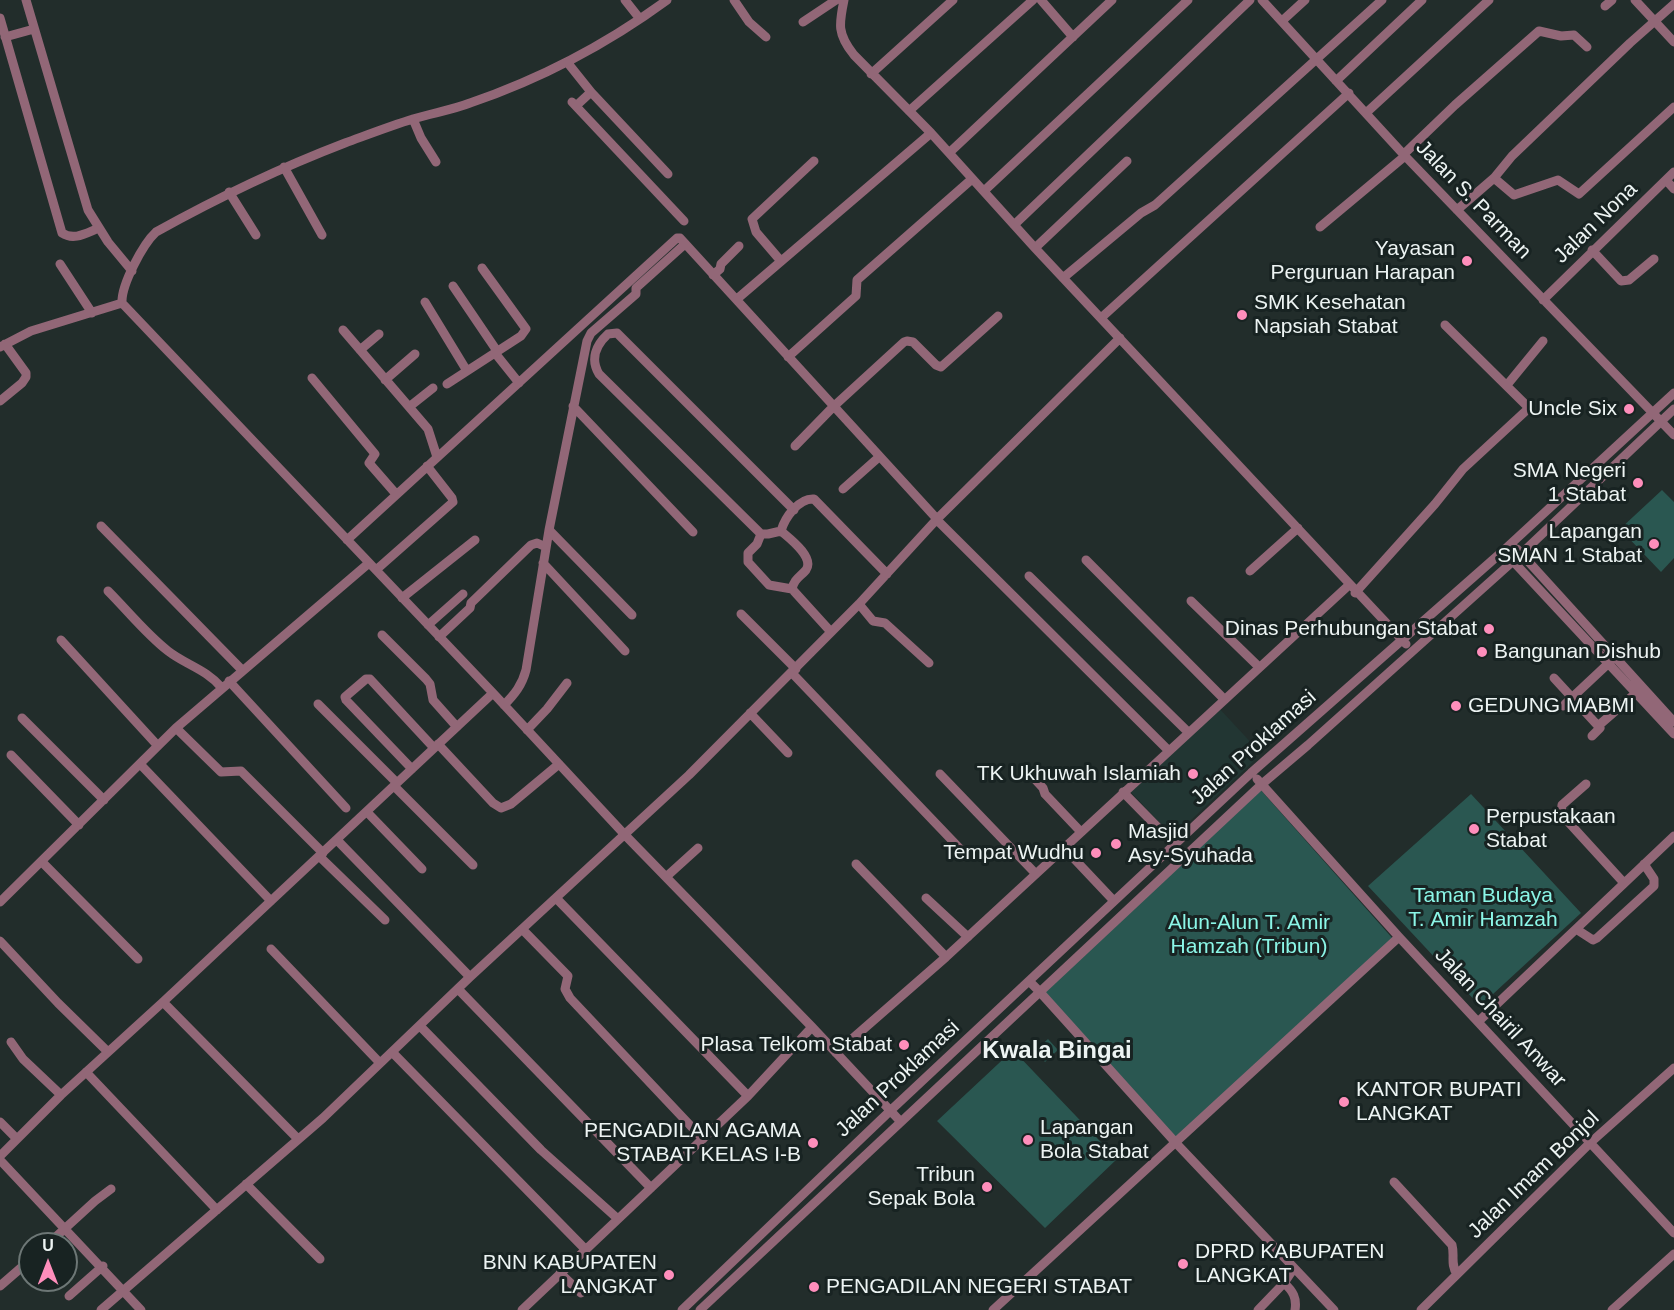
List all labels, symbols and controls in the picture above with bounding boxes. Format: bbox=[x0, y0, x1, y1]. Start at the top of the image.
street label: Jalan S. Parman bbox=[1410, 135, 1536, 265]
street label: Jalan Nona bbox=[1549, 177, 1643, 269]
place label: Yayasan Perguruan Harapan bbox=[1271, 236, 1455, 286]
marker: Yayasan Perguruan Harapan bbox=[1460, 254, 1474, 268]
place label: SMK Kesehatan Napsiah Stabat bbox=[1254, 290, 1406, 340]
marker: SMK Kesehatan Napsiah Stabat bbox=[1235, 308, 1249, 322]
place label: Uncle Six bbox=[1528, 396, 1617, 422]
marker: Uncle Six bbox=[1622, 402, 1636, 416]
place label: SMA Negeri 1 Stabat bbox=[1513, 458, 1626, 508]
marker: SMA Negeri 1 Stabat bbox=[1631, 476, 1645, 490]
place label: Lapangan SMAN 1 Stabat bbox=[1497, 519, 1642, 569]
marker: Lapangan SMAN 1 Stabat bbox=[1647, 537, 1661, 551]
place label: Dinas Perhubungan Stabat bbox=[1225, 616, 1477, 642]
marker: Dinas Perhubungan Stabat bbox=[1482, 622, 1496, 636]
place label: Bangunan Dishub bbox=[1494, 639, 1661, 665]
marker: Bangunan Dishub bbox=[1475, 645, 1489, 659]
street label: Jalan Proklamasi bbox=[1186, 685, 1322, 811]
place label: GEDUNG MABMI bbox=[1468, 693, 1635, 719]
marker: GEDUNG MABMI bbox=[1449, 699, 1463, 713]
place label: TK Ukhuwah Islamiah bbox=[977, 761, 1181, 787]
marker: TK Ukhuwah Islamiah bbox=[1186, 767, 1200, 781]
place label: Perpustakaan Stabat bbox=[1486, 804, 1616, 854]
place label: Masjid Asy-Syuhada bbox=[1128, 819, 1253, 869]
marker: Perpustakaan Stabat bbox=[1467, 822, 1481, 836]
marker: Masjid Asy-Syuhada bbox=[1109, 837, 1123, 851]
place label: Tempat Wudhu bbox=[943, 840, 1084, 866]
marker: Tempat Wudhu bbox=[1089, 846, 1103, 860]
park label: Taman Budaya T. Amir Hamzah bbox=[1408, 883, 1558, 933]
park label: Alun-Alun T. Amir Hamzah (Tribun) bbox=[1168, 910, 1330, 960]
street label: Jalan Chairil Anwar bbox=[1429, 943, 1571, 1093]
street label: Jalan Proklamasi bbox=[831, 1015, 965, 1143]
place label: Plasa Telkom Stabat bbox=[701, 1032, 892, 1058]
district label: Kwala Bingai bbox=[982, 1037, 1132, 1065]
marker: Plasa Telkom Stabat bbox=[897, 1038, 911, 1052]
place label: KANTOR BUPATI LANGKAT bbox=[1356, 1077, 1522, 1127]
marker: KANTOR BUPATI LANGKAT bbox=[1337, 1095, 1351, 1109]
street label: Jalan Imam Bonjol bbox=[1463, 1106, 1605, 1244]
place label: Lapangan Bola Stabat bbox=[1040, 1115, 1149, 1165]
place label: PENGADILAN AGAMA STABAT KELAS I-B bbox=[584, 1118, 801, 1168]
marker: Lapangan Bola Stabat bbox=[1021, 1133, 1035, 1147]
marker: PENGADILAN AGAMA STABAT KELAS I-B bbox=[806, 1136, 820, 1150]
place label: Tribun Sepak Bola bbox=[868, 1162, 975, 1212]
marker: Tribun Sepak Bola bbox=[980, 1180, 994, 1194]
north arrow bbox=[18, 1232, 78, 1292]
text: U bbox=[42, 1237, 54, 1254]
place label: DPRD KABUPATEN LANGKAT bbox=[1195, 1239, 1384, 1289]
place label: BNN KABUPATEN LANGKAT bbox=[483, 1250, 657, 1300]
marker: DPRD KABUPATEN LANGKAT bbox=[1176, 1257, 1190, 1271]
marker: BNN KABUPATEN LANGKAT bbox=[662, 1268, 676, 1282]
place label: PENGADILAN NEGERI STABAT bbox=[826, 1274, 1132, 1300]
marker: PENGADILAN NEGERI STABAT bbox=[807, 1280, 821, 1294]

